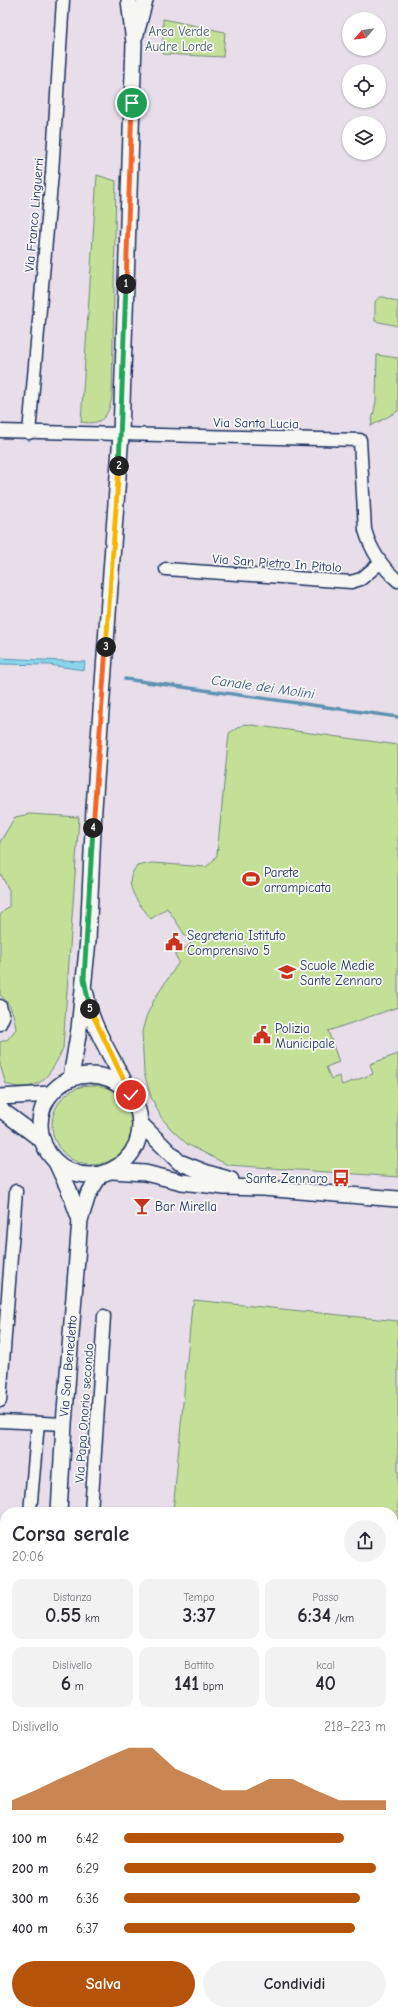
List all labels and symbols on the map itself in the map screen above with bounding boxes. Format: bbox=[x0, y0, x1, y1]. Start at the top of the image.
north arrow bbox=[342, 12, 386, 56]
park label: Area Verde Audre Lorde bbox=[145, 24, 214, 54]
pin bbox=[115, 86, 149, 120]
street label: Via Franco Linguerri bbox=[22, 157, 46, 273]
pin: 1 bbox=[116, 274, 136, 294]
street label: Via Santa Lucia bbox=[213, 415, 299, 431]
pin: 2 bbox=[109, 456, 129, 476]
street label: Via San Pietro In Pitolo bbox=[212, 551, 342, 575]
pin: 3 bbox=[96, 637, 116, 657]
water label: Canale dei Molini bbox=[210, 671, 317, 703]
pin: 4 bbox=[83, 818, 103, 838]
place label: Parete arrampicata bbox=[264, 865, 331, 895]
sports icon: Parete arrampicata bbox=[241, 869, 261, 889]
place label: Segreteria Istituto Comprensivo 5 bbox=[187, 928, 286, 958]
public building icon: Segreteria Istituto Comprensivo 5 bbox=[164, 932, 184, 952]
place label: Scuole Medie Sante Zennaro bbox=[300, 958, 382, 988]
school or university icon: Scuole Medie Sante Zennaro bbox=[277, 962, 297, 982]
pin: 5 bbox=[80, 999, 100, 1019]
place label: Polizia Municipale bbox=[275, 1021, 335, 1051]
public building icon: Polizia Municipale bbox=[252, 1025, 272, 1045]
pin bbox=[114, 1078, 148, 1112]
bus stop icon: Sante Zennaro bbox=[331, 1168, 351, 1188]
place label: Sante Zennaro bbox=[246, 1171, 328, 1186]
bar icon: Bar Mirella bbox=[132, 1196, 152, 1216]
place label: Bar Mirella bbox=[155, 1199, 217, 1214]
street label: Via San Benedetto bbox=[56, 1314, 80, 1417]
street label: Via Papa Onorio secondo bbox=[72, 1342, 96, 1483]

